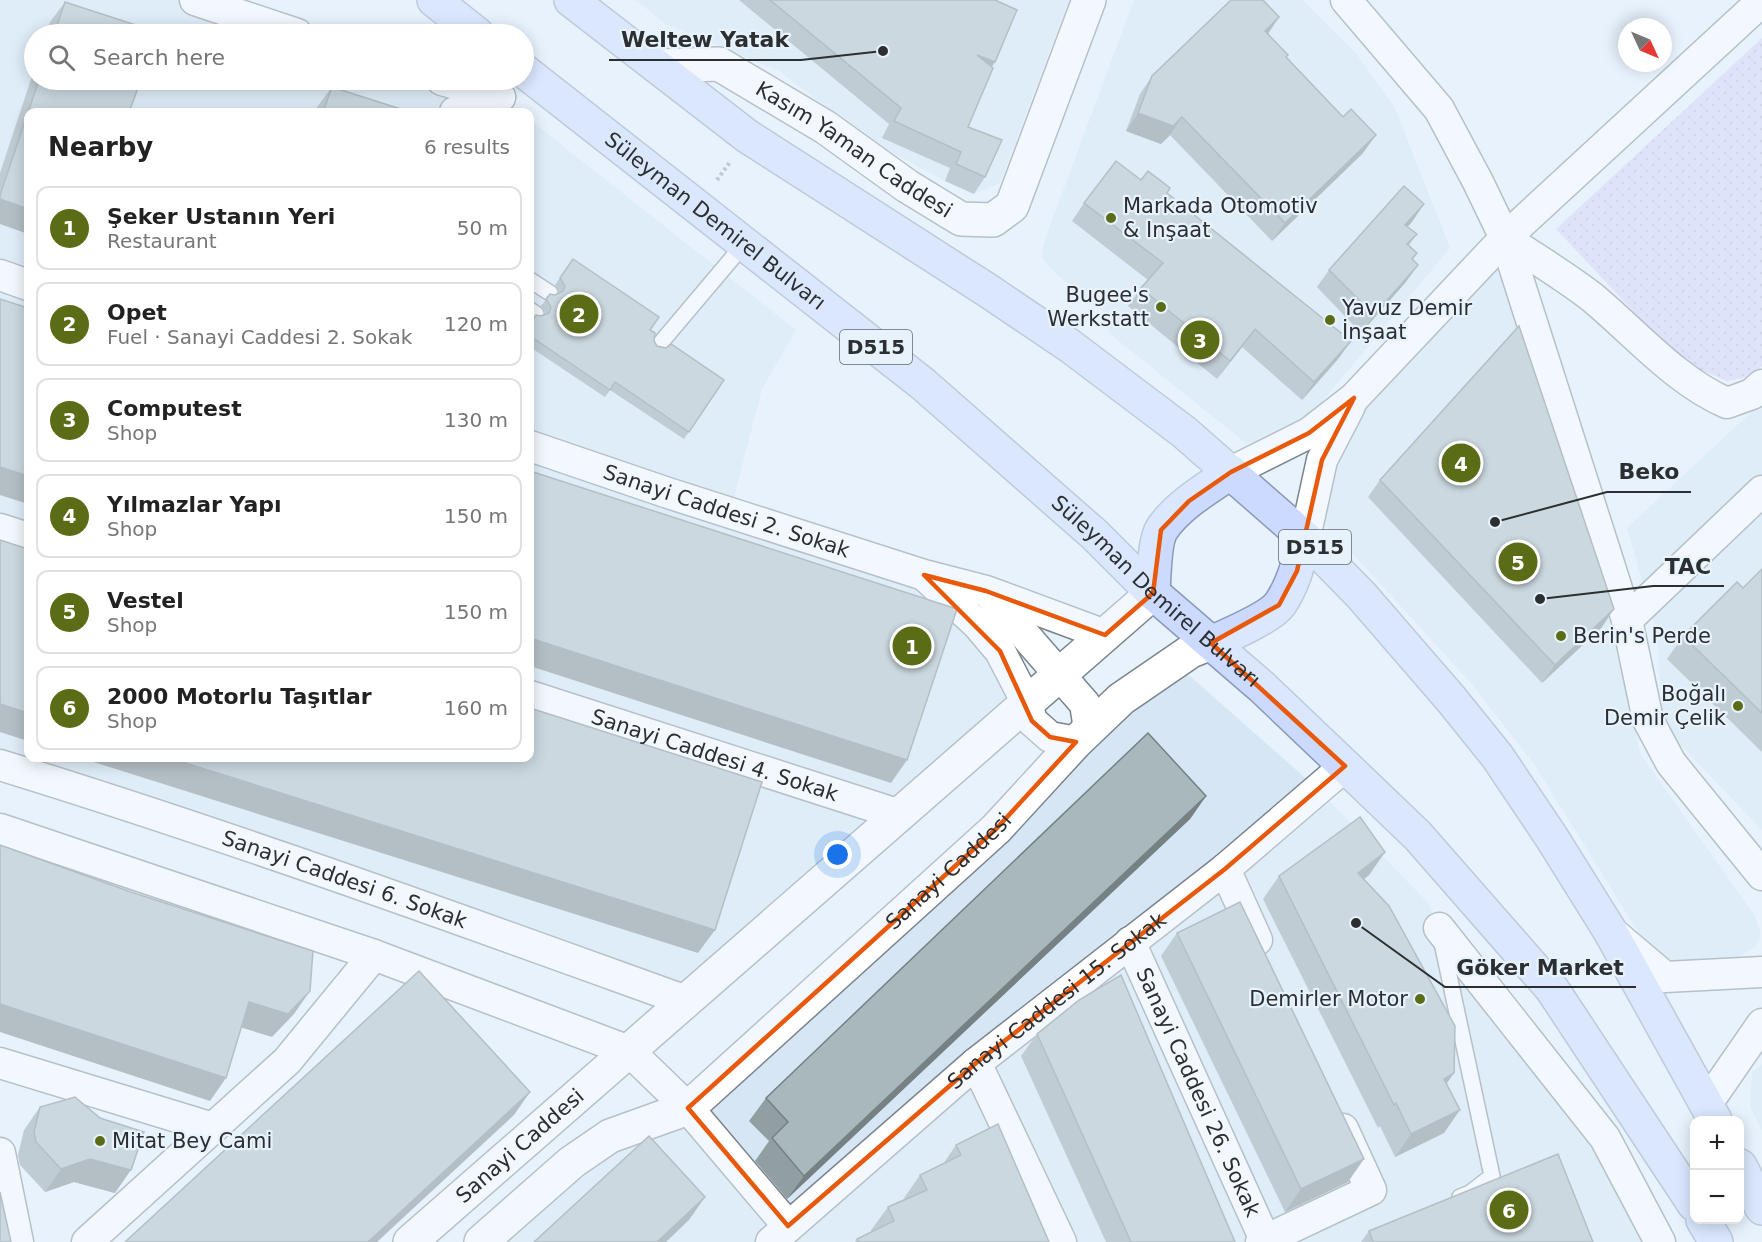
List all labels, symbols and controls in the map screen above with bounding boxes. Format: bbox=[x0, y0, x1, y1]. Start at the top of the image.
north arrow bbox=[1618, 18, 1672, 72]
callout: Weltew Yatak bbox=[609, 20, 801, 60]
search box bbox=[24, 24, 534, 90]
text: Weltew Yatak bbox=[621, 27, 790, 52]
icon: search bbox=[45, 41, 78, 74]
text: Search here bbox=[93, 45, 225, 70]
street label: Kasım Yaman Caddesi bbox=[751, 77, 957, 223]
street label: Süleyman Demirel Bulvarı bbox=[600, 127, 830, 315]
text: Nearby bbox=[48, 132, 153, 162]
text: 6 results bbox=[424, 135, 510, 159]
place label: Markada Otomotiv & Inşaat bbox=[1123, 194, 1318, 242]
text: Şeker Ustanın Yeri bbox=[107, 204, 335, 229]
marker: Markada Otomotiv & Inşaat bbox=[1104, 211, 1118, 225]
text: 1 bbox=[63, 216, 76, 240]
text: 50 m bbox=[457, 216, 508, 240]
text: Restaurant bbox=[107, 229, 217, 253]
place label: Bugee's Werkstatt bbox=[1047, 283, 1149, 331]
pin: 2 bbox=[560, 292, 598, 336]
place label: Yavuz Demir İnşaat bbox=[1341, 296, 1473, 344]
text: Opet bbox=[107, 300, 167, 325]
marker: Bugee's Werkstatt bbox=[1154, 300, 1168, 314]
text: 2 bbox=[63, 312, 76, 336]
text: 120 m bbox=[444, 312, 508, 336]
marker: Yavuz Demir İnşaat bbox=[1323, 313, 1337, 327]
pin: 3 bbox=[1180, 318, 1220, 362]
text: Fuel · Sanayi Caddesi 2. Sokak bbox=[107, 325, 412, 349]
road number: D515 bbox=[840, 330, 912, 364]
text: Computest bbox=[107, 396, 242, 421]
text: 3 bbox=[63, 408, 76, 432]
text: 130 m bbox=[444, 408, 508, 432]
text: Shop bbox=[107, 421, 157, 445]
pin: 4 bbox=[1442, 440, 1480, 486]
callout: Beko bbox=[1607, 452, 1691, 492]
text: Beko bbox=[1619, 459, 1679, 484]
street label: Sanayi Caddesi 2. Sokak bbox=[600, 460, 854, 563]
street label: Süleyman Demirel Bulvarı bbox=[1047, 490, 1265, 692]
text: Yılmazlar Yapı bbox=[107, 492, 282, 517]
text: 4 bbox=[63, 504, 76, 528]
text: 150 m bbox=[444, 504, 508, 528]
text: Shop bbox=[107, 517, 157, 541]
road number: D515 bbox=[1279, 530, 1351, 564]
pin: 5 bbox=[1498, 540, 1538, 584]
callout: TAC bbox=[1653, 546, 1724, 586]
text: TAC bbox=[1665, 554, 1711, 579]
text: Vestel bbox=[107, 588, 184, 613]
text: 5 bbox=[63, 600, 76, 624]
text: 150 m bbox=[444, 600, 508, 624]
text: Shop bbox=[107, 613, 157, 637]
pin: 1 bbox=[892, 624, 932, 668]
place label: Berin's Perde bbox=[1573, 624, 1711, 648]
marker: Berin's Perde bbox=[1554, 629, 1568, 643]
place label: Boğalı Demir Çelik bbox=[1604, 682, 1727, 730]
text: 2000 Motorlu Taşıtlar bbox=[107, 684, 372, 709]
text: 6 bbox=[63, 696, 76, 720]
text: 160 m bbox=[444, 696, 508, 720]
marker: Boğalı Demir Çelik bbox=[1731, 699, 1745, 713]
street label: Sanayi Caddesi 4. Sokak bbox=[588, 705, 842, 807]
text: Shop bbox=[107, 709, 157, 733]
street label: Sanayi Caddesi bbox=[881, 808, 1016, 935]
street label: Sanayi Caddesi 6. Sokak bbox=[219, 826, 471, 934]
your location bbox=[823, 840, 852, 869]
street label: Sanayi Caddesi 15. Sokak bbox=[943, 907, 1171, 1094]
callout: Göker Market bbox=[1445, 947, 1636, 987]
text: Göker Market bbox=[1456, 955, 1624, 980]
street label: Sanayi Caddesi 26. Sokak bbox=[1131, 964, 1265, 1221]
place label: Demirler Motor bbox=[1249, 987, 1408, 1011]
marker: Demirler Motor bbox=[1413, 992, 1427, 1006]
street label: Sanayi Caddesi bbox=[451, 1084, 589, 1208]
map controls bbox=[1690, 1116, 1744, 1224]
button: + bbox=[1690, 1116, 1744, 1170]
place label: Mitat Bey Cami bbox=[112, 1129, 272, 1153]
marker: Mitat Bey Cami bbox=[93, 1134, 107, 1148]
button: − bbox=[1690, 1170, 1744, 1224]
pin: 6 bbox=[1490, 1188, 1528, 1232]

